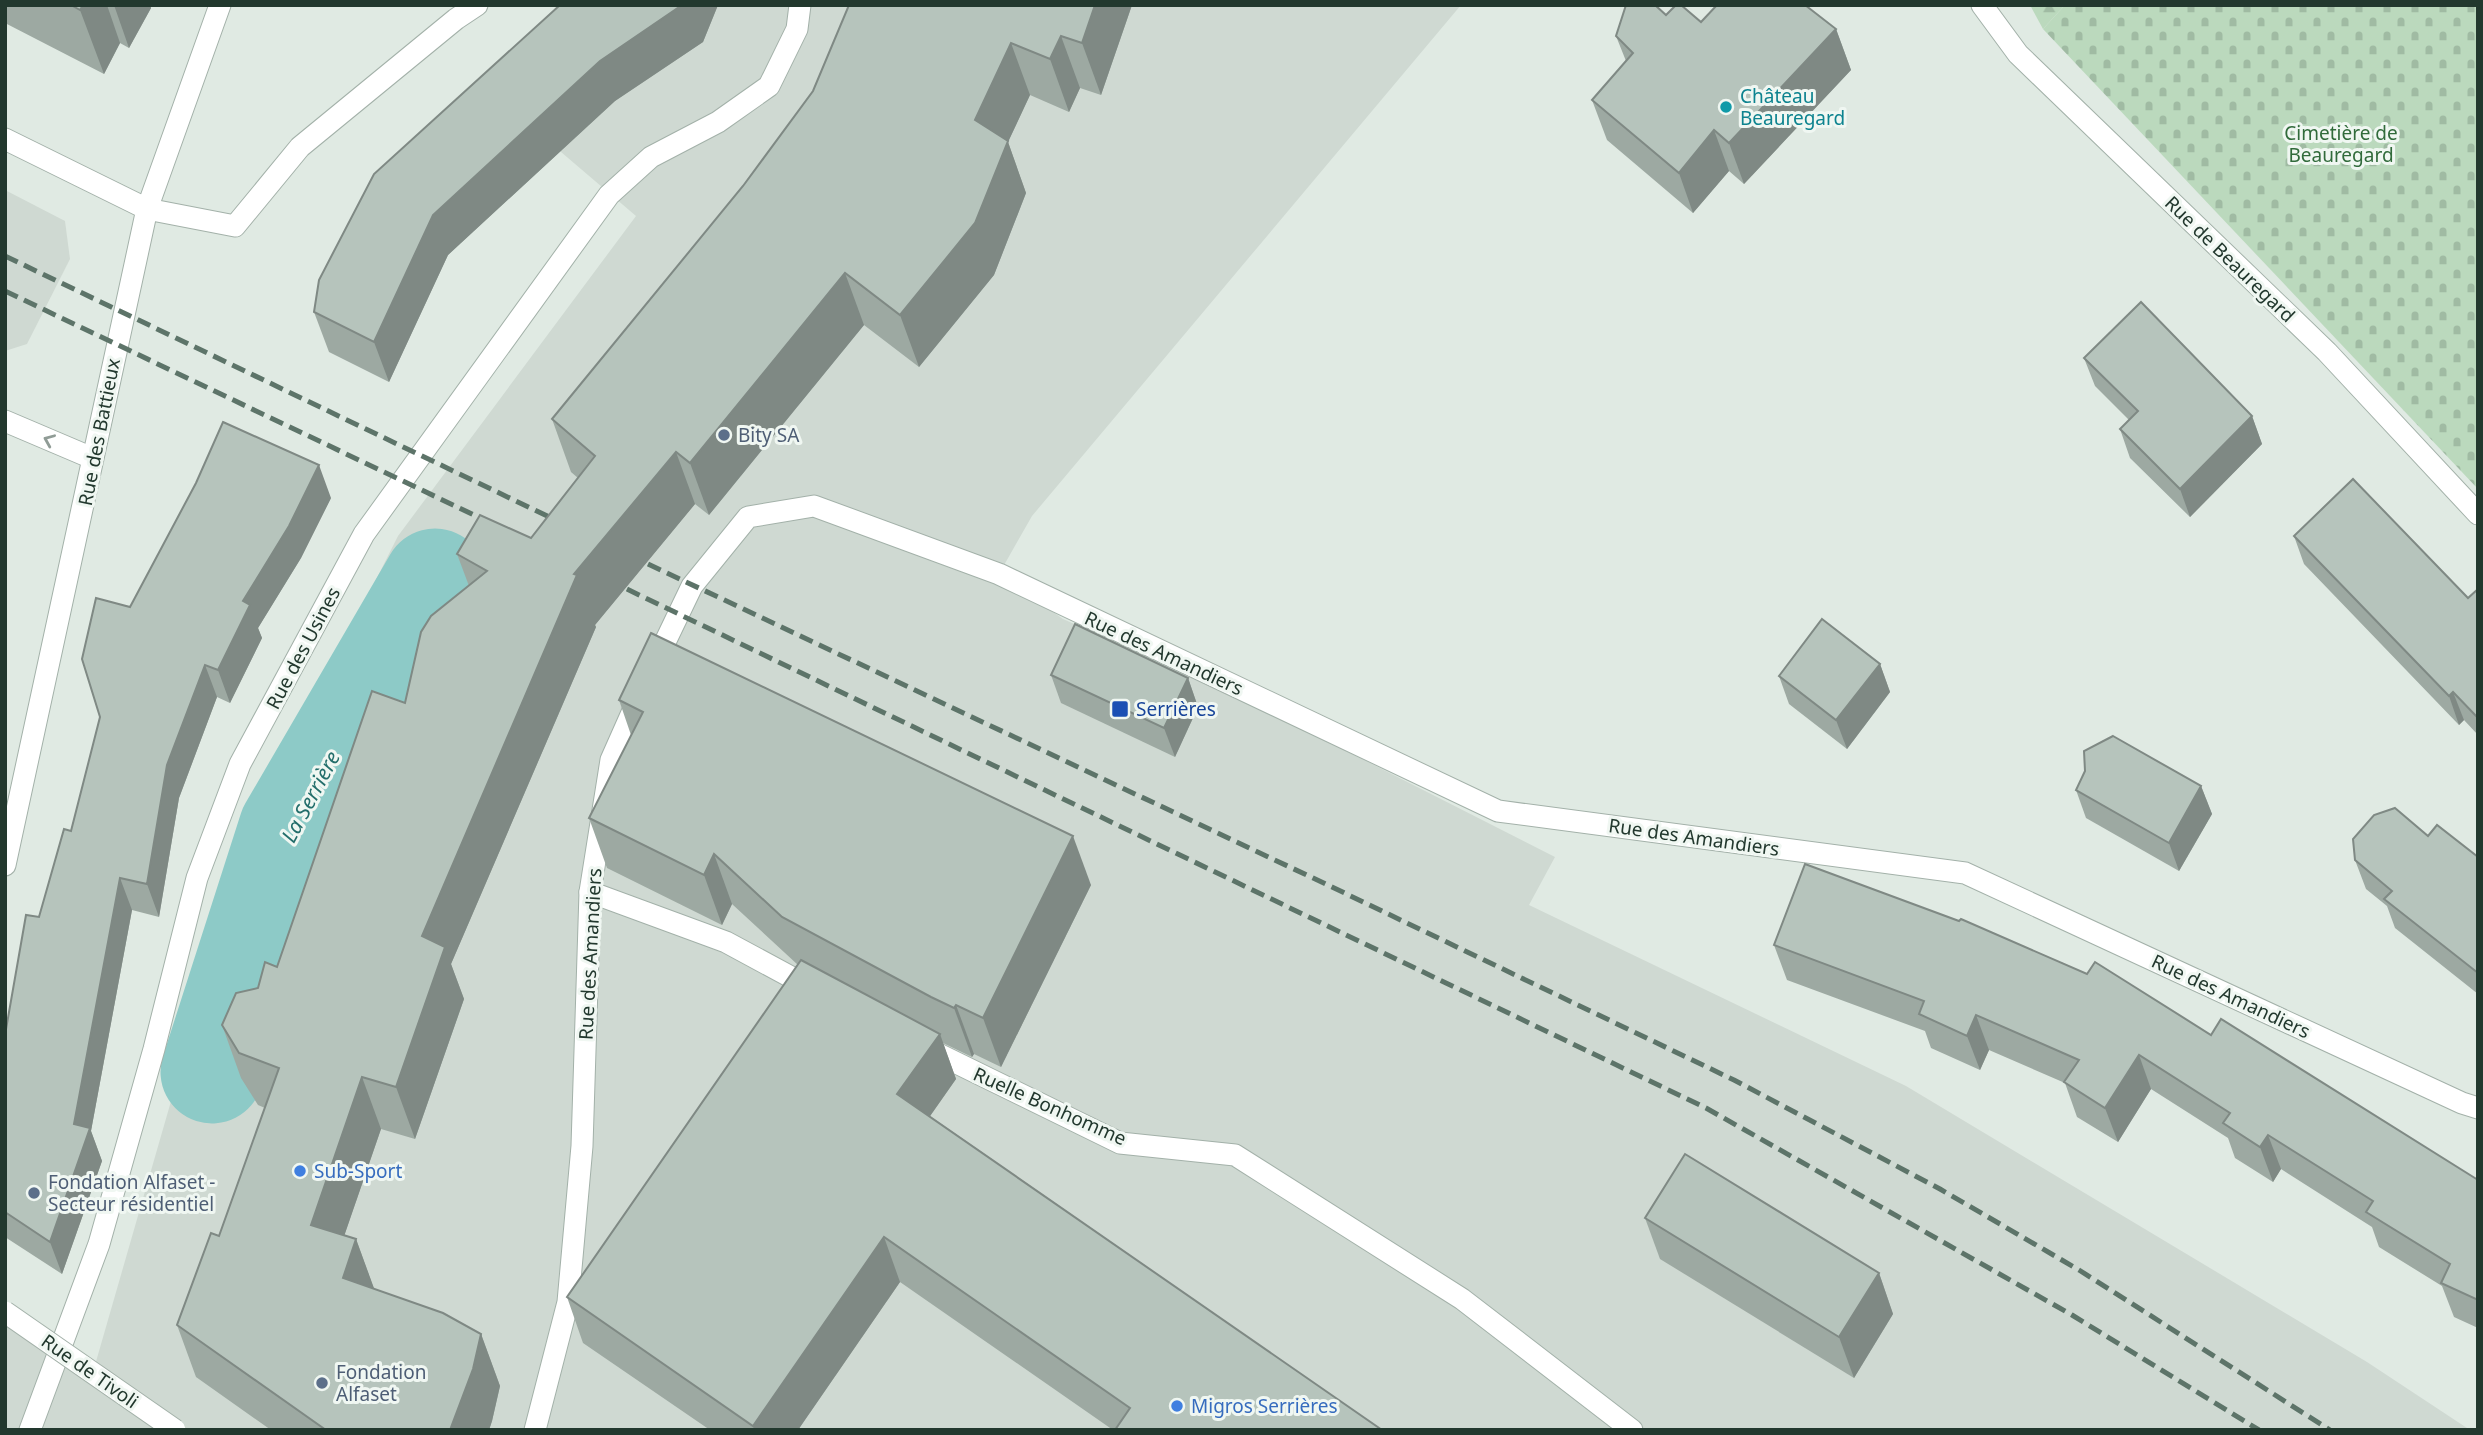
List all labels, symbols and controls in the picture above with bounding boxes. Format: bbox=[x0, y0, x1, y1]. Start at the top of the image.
place label: Château Beauregard bbox=[1740, 83, 1845, 131]
marker: Château Beauregard bbox=[1718, 99, 1734, 115]
park label: Cimetière de Beauregard bbox=[2284, 120, 2398, 168]
street label: Rue de Beauregard bbox=[2159, 190, 2301, 328]
street label: Rue des Battieux bbox=[72, 356, 126, 508]
place label: Bity SA bbox=[738, 422, 800, 448]
marker: Bity SA bbox=[716, 427, 732, 443]
one-way arrow bbox=[43, 434, 56, 448]
street label: Rue des Usines bbox=[260, 582, 346, 714]
street label: Rue des Amandiers bbox=[1080, 605, 1248, 701]
place label: Serrières bbox=[1136, 696, 1216, 722]
marker: Serrières bbox=[1110, 699, 1130, 719]
water label: La Serrière bbox=[274, 746, 346, 847]
street label: Rue des Amandiers bbox=[1607, 812, 1781, 862]
street label: Rue des Amandiers bbox=[573, 867, 607, 1041]
street label: Rue des Amandiers bbox=[2147, 948, 2315, 1044]
street label: Ruelle Bonhomme bbox=[969, 1061, 1131, 1151]
place label: Sub-Sport bbox=[314, 1158, 402, 1184]
marker: Sub-Sport bbox=[292, 1163, 308, 1179]
place label: Fondation Alfaset - Secteur résidentiel bbox=[48, 1169, 215, 1217]
marker: Fondation Alfaset - Secteur résidentiel bbox=[26, 1185, 42, 1201]
street label: Rue de Tivoli bbox=[36, 1328, 144, 1414]
place label: Fondation Alfaset bbox=[336, 1359, 426, 1407]
marker: Fondation Alfaset bbox=[314, 1375, 330, 1391]
place label: Migros Serrières bbox=[1191, 1393, 1338, 1419]
marker: Migros Serrières bbox=[1169, 1398, 1185, 1414]

